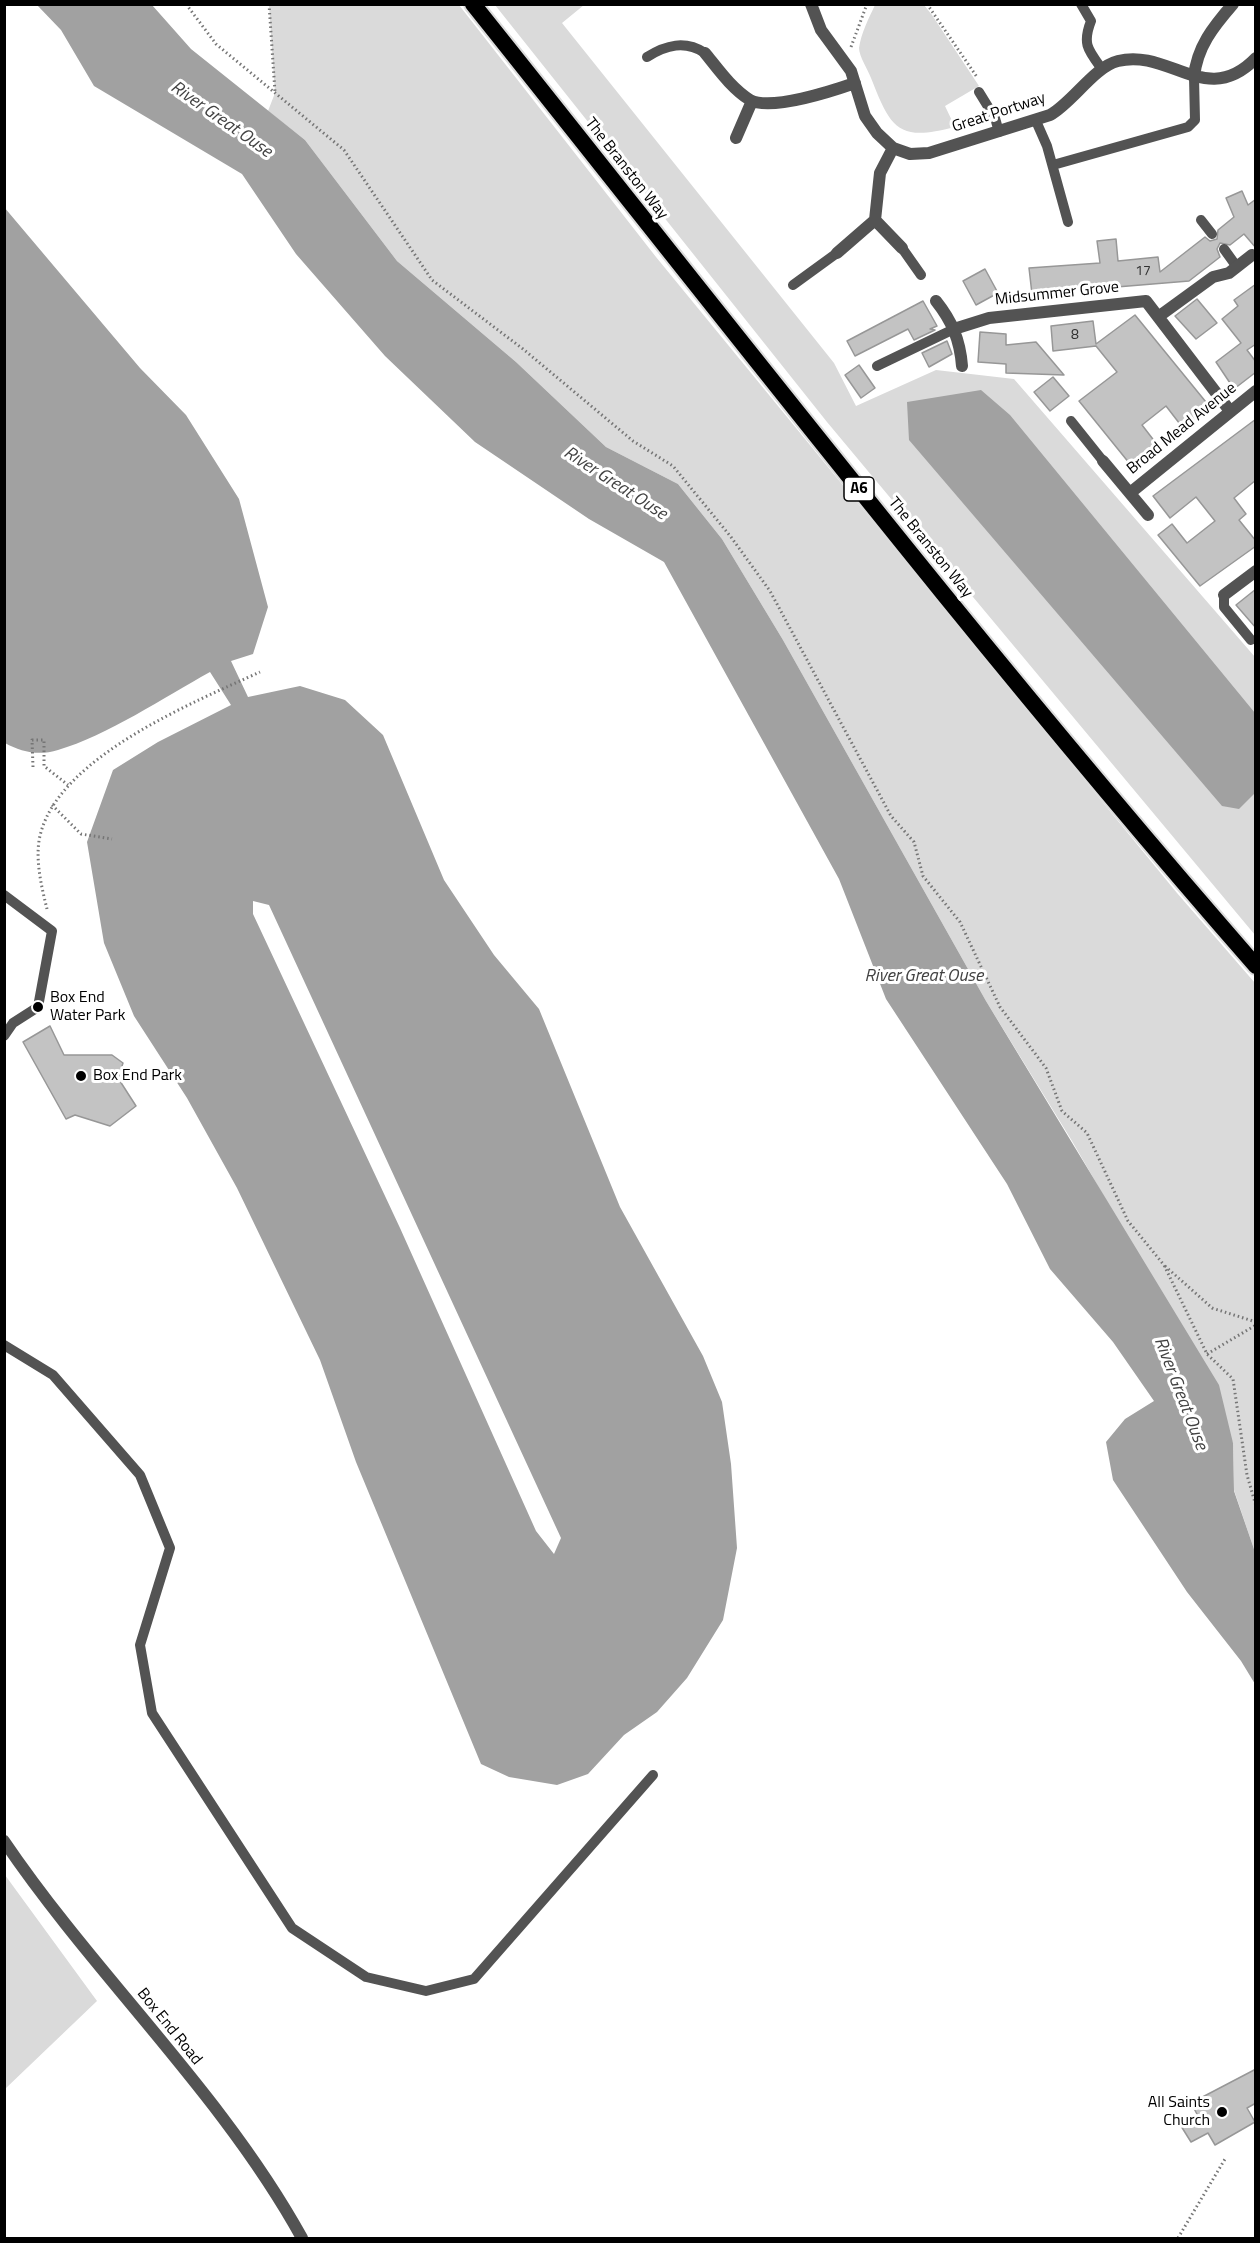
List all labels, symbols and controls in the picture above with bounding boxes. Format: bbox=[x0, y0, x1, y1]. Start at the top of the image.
water label: River Great Ouse bbox=[166, 77, 276, 163]
street label: Great Portway bbox=[950, 89, 1048, 137]
street label: The Branston Way bbox=[580, 114, 672, 224]
house number: 17 bbox=[1135, 264, 1151, 280]
street label: Midsummer Grove bbox=[994, 278, 1120, 310]
house number: 8 bbox=[1071, 328, 1079, 344]
street label: Broad Mead Avenue bbox=[1123, 379, 1241, 479]
water label: River Great Ouse bbox=[559, 443, 671, 525]
road number: A6 bbox=[844, 477, 874, 501]
street label: The Branston Way bbox=[884, 494, 976, 602]
water label: River Great Ouse bbox=[865, 966, 983, 988]
place label: Box End Water Park bbox=[50, 988, 125, 1026]
marker: Box End Water Park bbox=[31, 1000, 45, 1014]
place label: Box End Park bbox=[93, 1066, 182, 1086]
marker: Box End Park bbox=[74, 1069, 88, 1083]
water label: River Great Ouse bbox=[1149, 1335, 1211, 1453]
street label: Box End Road bbox=[132, 1985, 206, 2069]
place label: All Saints Church bbox=[1148, 2093, 1210, 2131]
marker: All Saints Church bbox=[1215, 2105, 1229, 2119]

